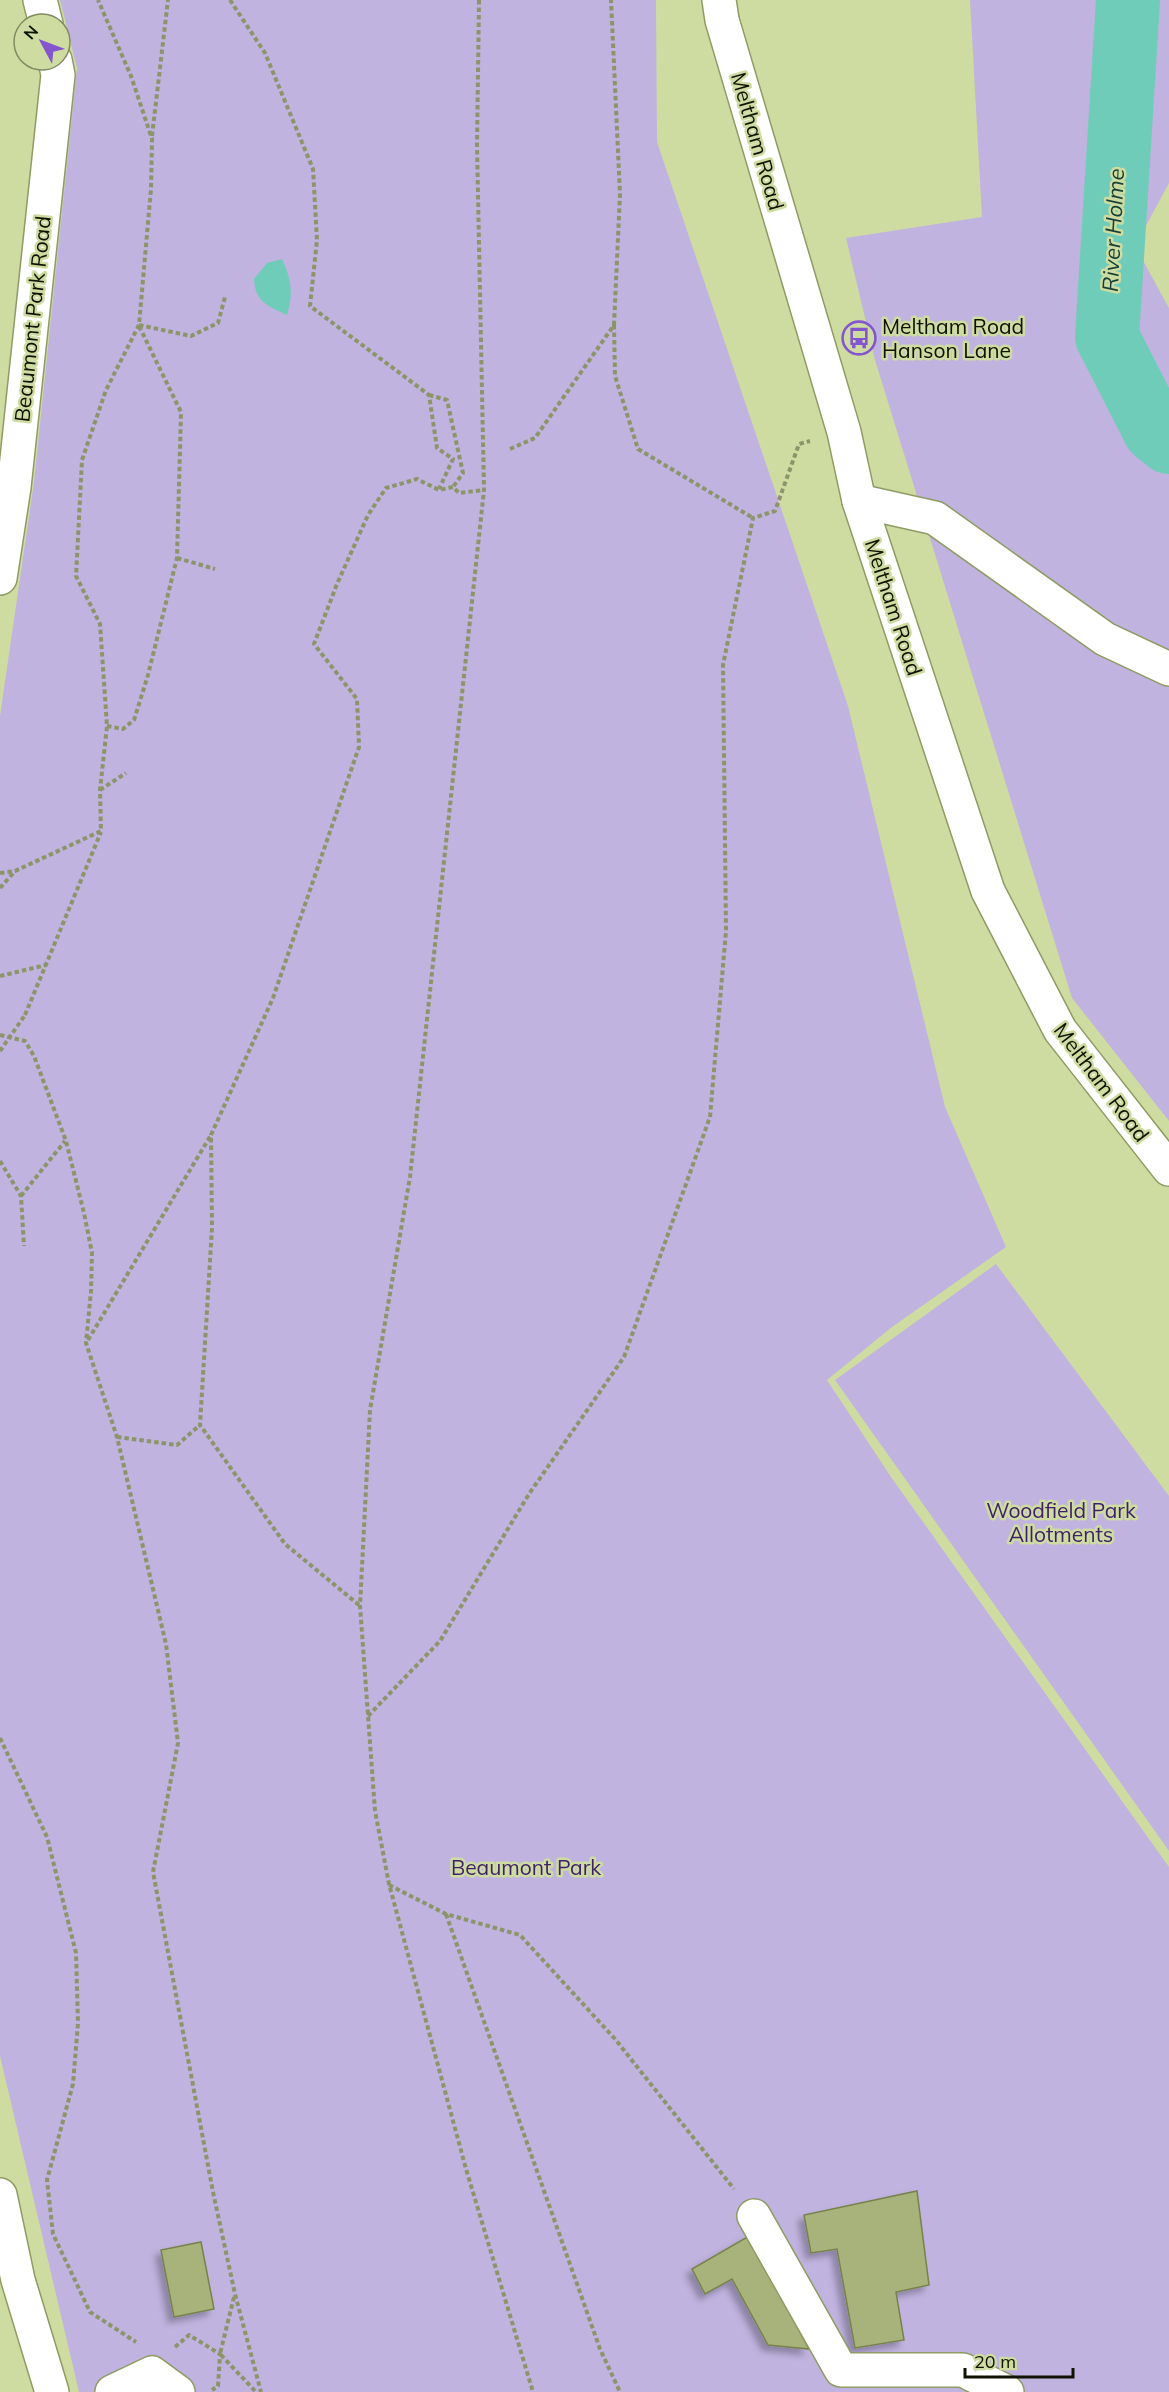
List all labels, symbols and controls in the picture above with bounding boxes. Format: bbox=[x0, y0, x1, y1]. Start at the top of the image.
north arrow bbox=[12, 12, 72, 72]
text: N bbox=[19, 21, 42, 43]
street label: Meltham Road bbox=[726, 69, 790, 213]
water label: River Holme bbox=[1096, 168, 1130, 292]
street label: Beaumont Park Road bbox=[8, 215, 56, 423]
place label: Meltham Road Hanson Lane bbox=[882, 313, 1024, 363]
bus stop icon: Meltham Road Hanson Lane bbox=[841, 320, 877, 356]
street label: Meltham Road bbox=[860, 535, 928, 679]
street label: Meltham Road bbox=[1049, 1017, 1155, 1147]
park label: Woodfield Park Allotments bbox=[986, 1497, 1136, 1547]
park label: Beaumont Park bbox=[451, 1854, 601, 1880]
scale bar bbox=[965, 2341, 1073, 2379]
text: 20 m bbox=[974, 2350, 1016, 2373]

